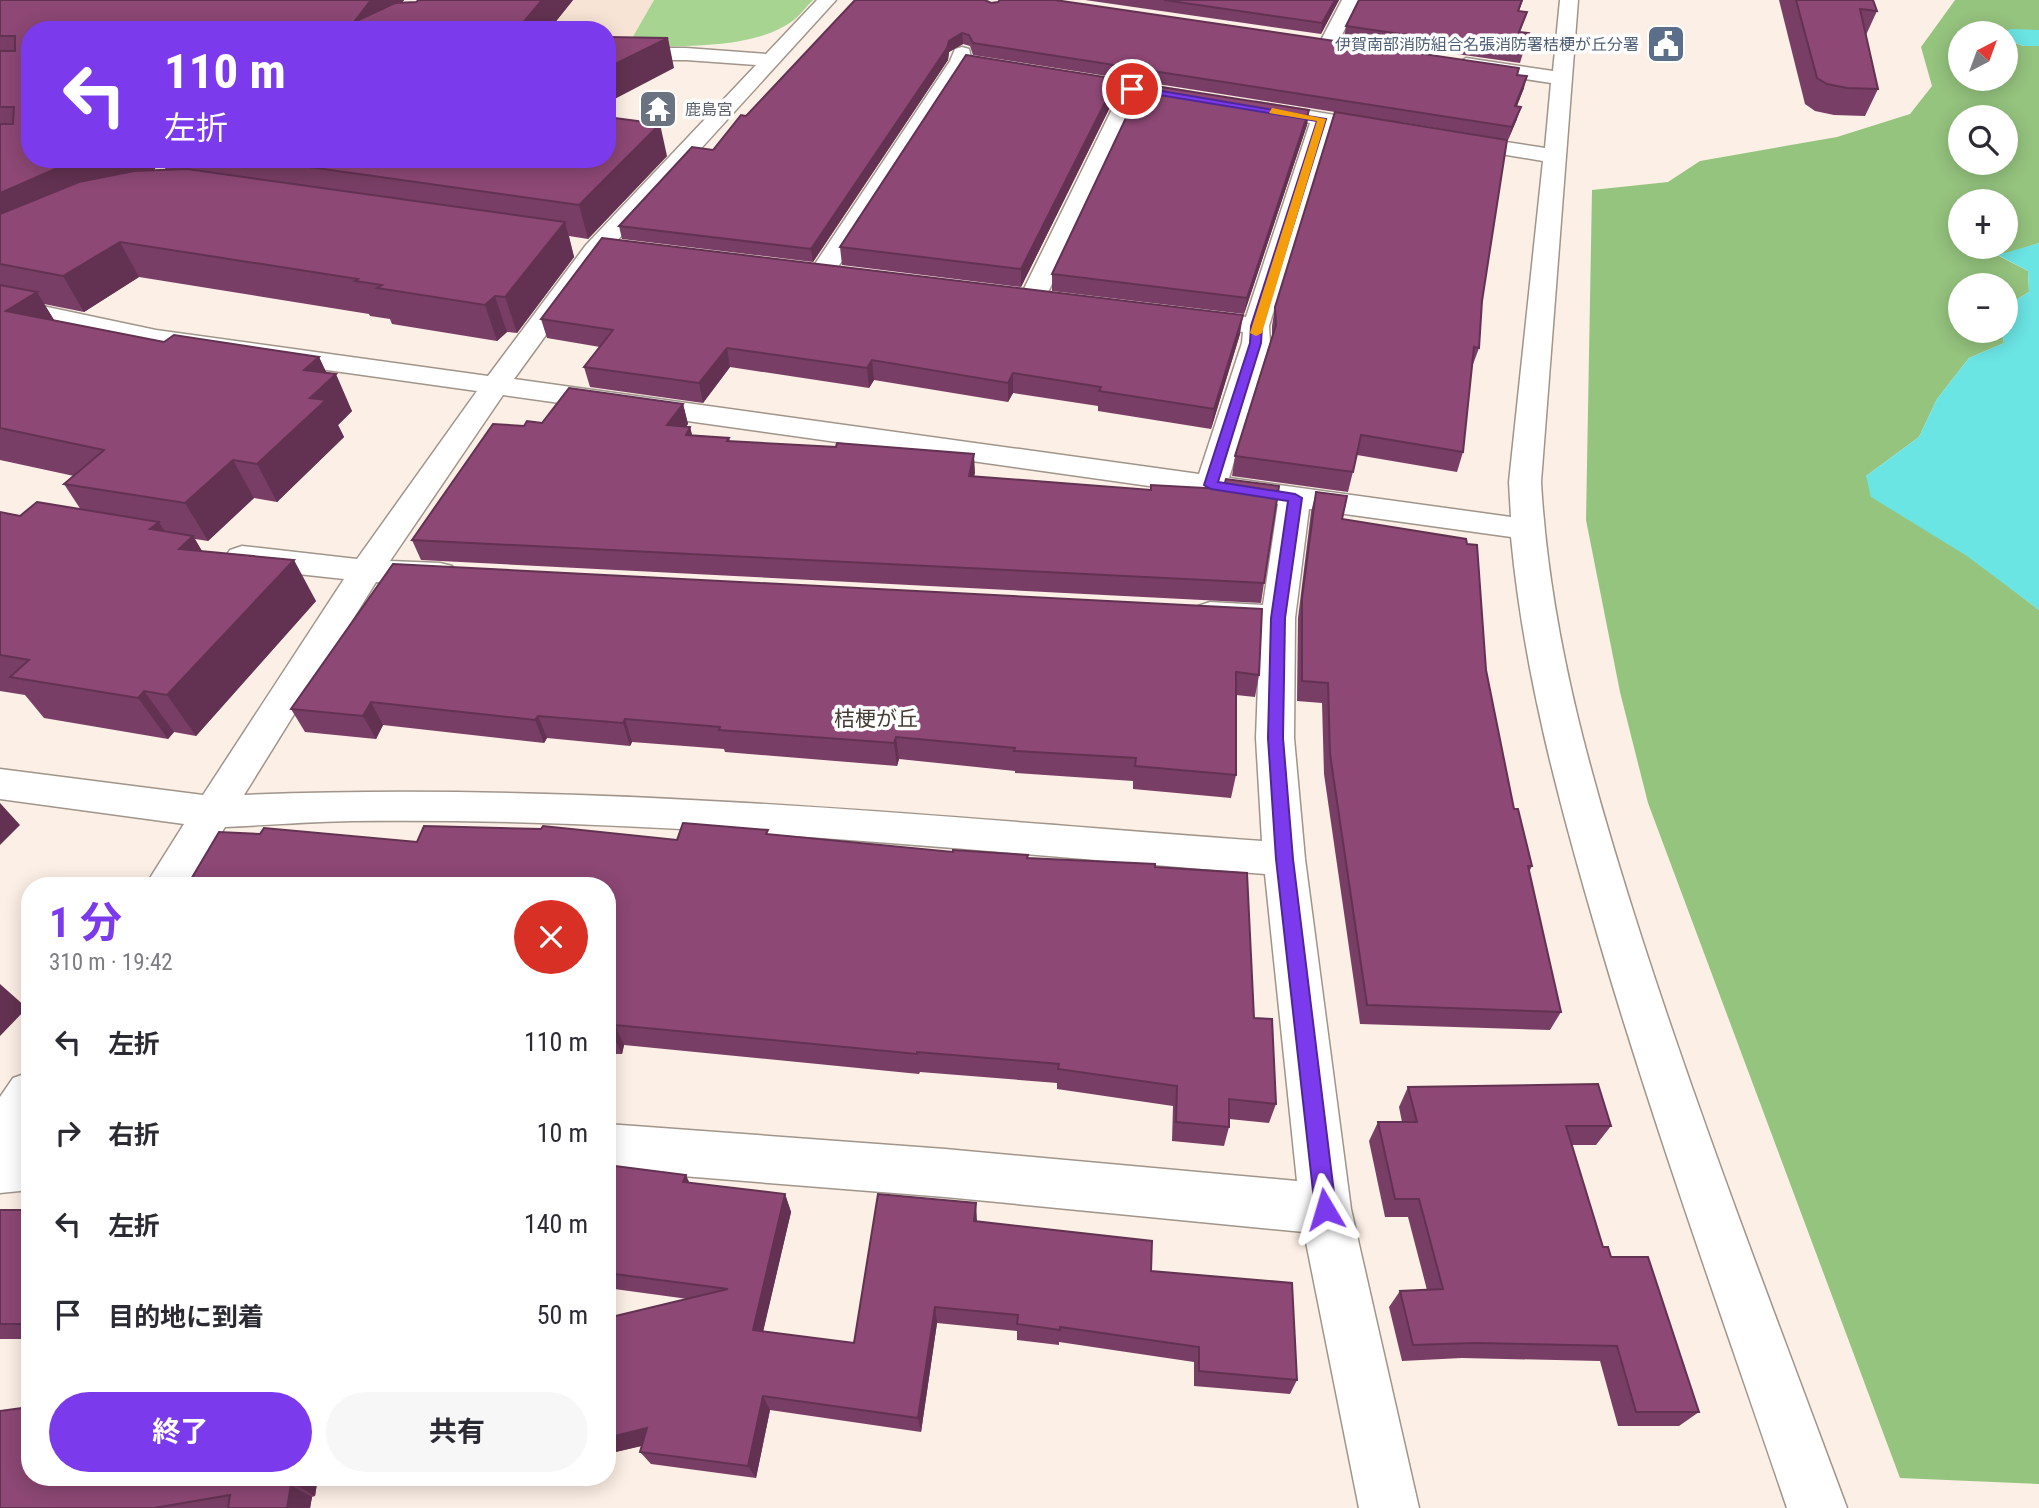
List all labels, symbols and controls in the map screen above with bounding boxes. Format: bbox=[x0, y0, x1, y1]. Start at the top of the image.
north arrow bbox=[1948, 21, 2018, 91]
map controls bbox=[1948, 21, 2018, 343]
public building icon: 伊賀南部消防組合名張消防署桔梗が丘分署 bbox=[1645, 23, 1687, 65]
place label: 伊賀南部消防組合名張消防署桔梗が丘分署 bbox=[1335, 35, 1639, 54]
text: 110 m bbox=[164, 43, 286, 100]
icon: left bbox=[49, 49, 140, 140]
pin bbox=[1102, 59, 1162, 119]
icon: arrive bbox=[1113, 70, 1151, 108]
temple icon: 鹿島宮 bbox=[637, 88, 679, 130]
place label: 鹿島宮 bbox=[685, 100, 733, 119]
button: search bbox=[1948, 105, 2018, 175]
text: 左折 bbox=[164, 109, 228, 147]
button: + bbox=[1948, 189, 2018, 259]
button: − bbox=[1948, 273, 2018, 343]
district label: 桔梗が丘 bbox=[834, 707, 918, 731]
text: 1 分 bbox=[49, 898, 122, 947]
button: close bbox=[514, 900, 588, 974]
text: 310 m · 19:42 bbox=[49, 949, 173, 976]
icon: left bbox=[49, 1023, 87, 1061]
text: 110 m bbox=[524, 1027, 588, 1057]
text: 左折 bbox=[108, 1029, 160, 1059]
icon: right bbox=[49, 1114, 87, 1152]
text: 10 m bbox=[537, 1118, 588, 1148]
text: 右折 bbox=[108, 1120, 160, 1150]
position arrow bbox=[1288, 1172, 1362, 1246]
icon: left bbox=[49, 1205, 87, 1243]
text: 140 m bbox=[524, 1209, 588, 1239]
text: 左折 bbox=[108, 1211, 160, 1241]
icon: arrive bbox=[49, 1296, 87, 1334]
text: 50 m bbox=[537, 1300, 588, 1330]
text: 目的地に到着 bbox=[108, 1302, 264, 1332]
button: 終了 bbox=[49, 1392, 312, 1472]
button: 共有 bbox=[326, 1392, 588, 1472]

